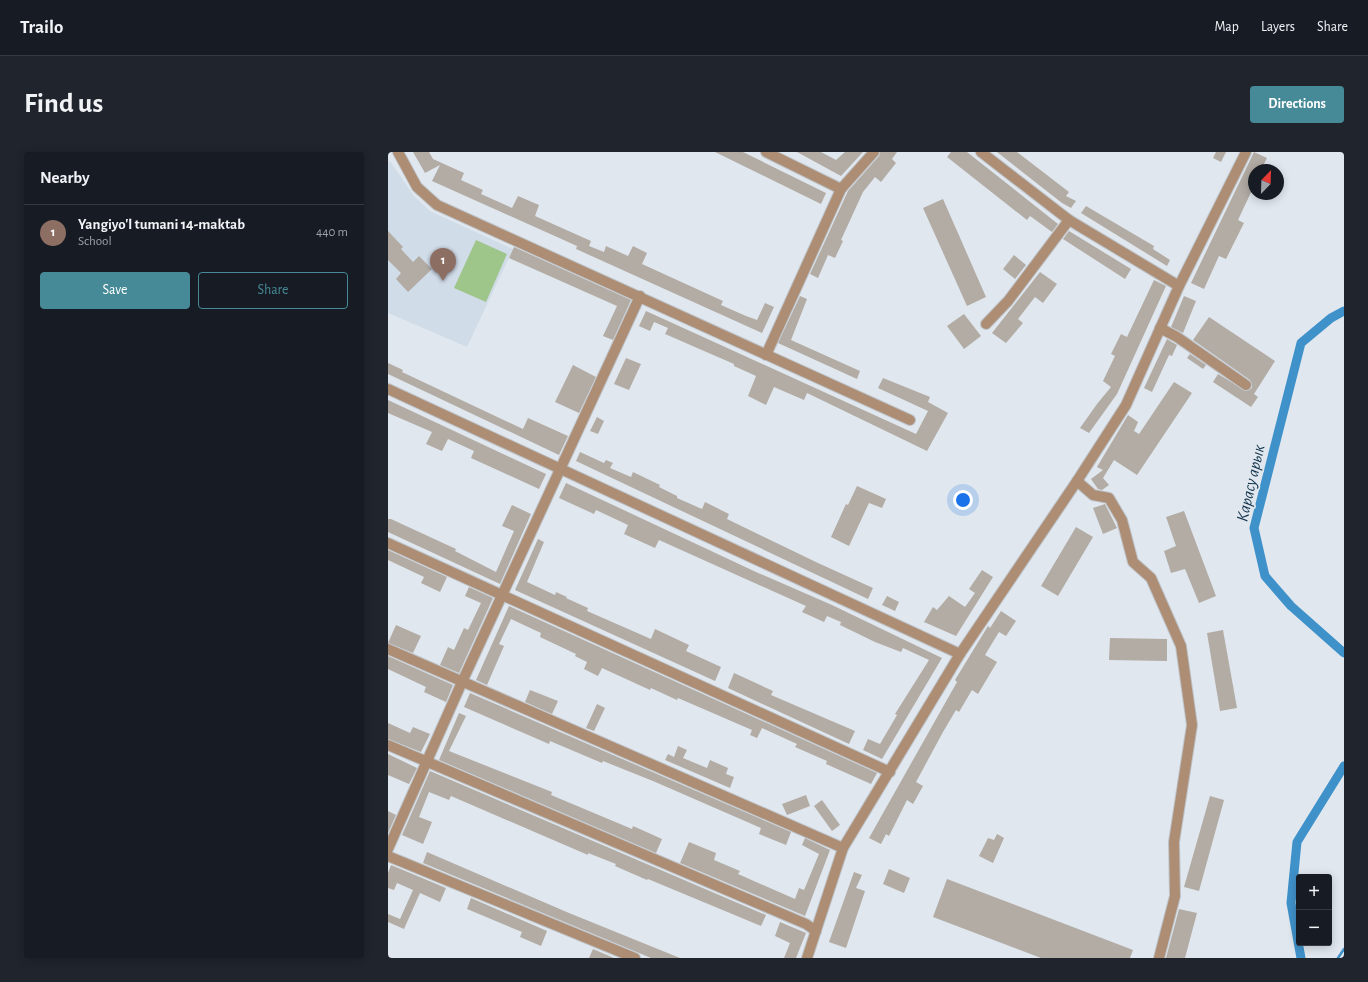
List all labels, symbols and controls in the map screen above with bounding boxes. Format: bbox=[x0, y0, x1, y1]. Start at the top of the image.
text: Trailo bbox=[20, 18, 63, 37]
text: Map bbox=[1214, 20, 1239, 34]
text: Layers bbox=[1261, 20, 1295, 34]
text: Share bbox=[1317, 20, 1348, 34]
button: Directions bbox=[1250, 86, 1344, 123]
text: Find us bbox=[24, 90, 103, 118]
north arrow bbox=[1248, 164, 1284, 200]
text: Nearby bbox=[40, 169, 90, 186]
text: Yangiyo'l tumani 14-maktab bbox=[78, 217, 245, 232]
text: 1 bbox=[51, 226, 55, 239]
text: 440 m bbox=[316, 226, 348, 239]
text: School bbox=[78, 235, 112, 248]
pin: 1 bbox=[430, 248, 456, 281]
button: Save bbox=[40, 272, 190, 309]
button: Share bbox=[198, 272, 348, 309]
water label: Карасу арык bbox=[1233, 442, 1269, 524]
your location bbox=[953, 490, 973, 510]
map controls bbox=[1296, 874, 1332, 946]
button: + bbox=[1296, 874, 1332, 910]
button: − bbox=[1296, 910, 1332, 946]

